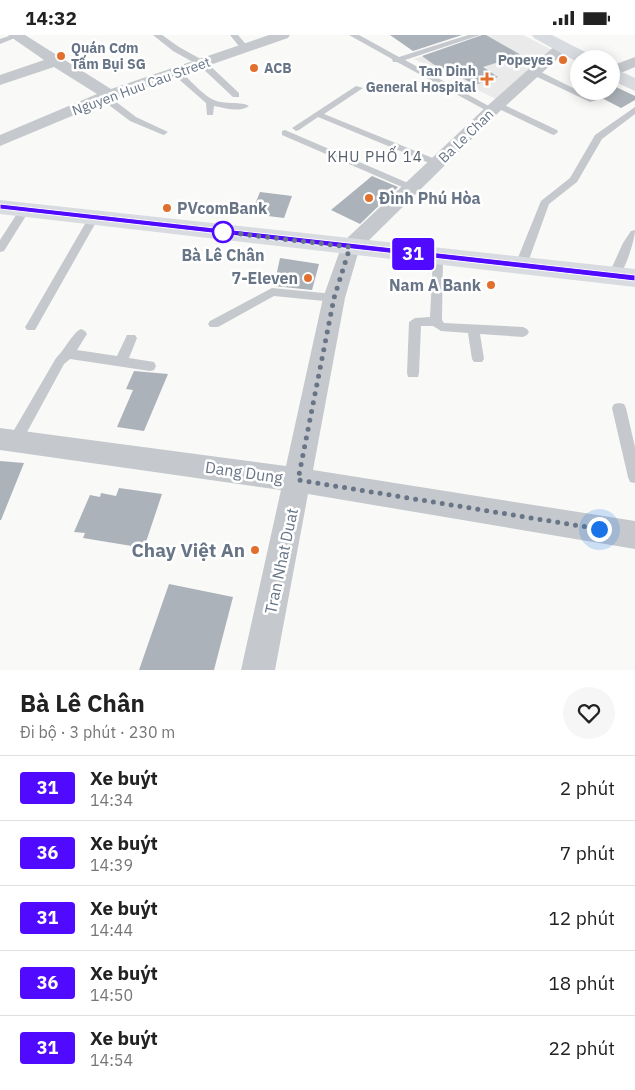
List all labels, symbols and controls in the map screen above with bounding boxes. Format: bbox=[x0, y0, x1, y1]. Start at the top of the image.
text: 14:32 bbox=[25, 6, 77, 30]
place label: Quán Cơm Tấm Bụi SG bbox=[71, 39, 146, 73]
marker: Quán Cơm Tấm Bụi SG bbox=[55, 50, 67, 62]
map controls bbox=[570, 50, 620, 100]
button: layers bbox=[570, 50, 620, 100]
place label: Popeyes bbox=[498, 51, 553, 69]
street label: Nguyen Huu Cau Street bbox=[69, 53, 213, 119]
marker: Popeyes bbox=[557, 54, 569, 66]
place label: ACB bbox=[264, 59, 292, 77]
marker: ACB bbox=[248, 62, 260, 74]
place label: Tan Dinh General Hospital bbox=[366, 62, 476, 96]
marker: Tan Dinh General Hospital bbox=[480, 72, 494, 86]
street label: Ba Le Chan bbox=[435, 105, 497, 167]
district label: KHU PHỐ 14 bbox=[327, 145, 423, 166]
place label: Đình Phú Hòa bbox=[379, 188, 481, 208]
marker: Đình Phú Hòa bbox=[363, 192, 375, 204]
place label: PVcomBank bbox=[177, 198, 268, 218]
marker: PVcomBank bbox=[161, 202, 173, 214]
marker: Bà Lê Chân bbox=[212, 221, 234, 243]
line badge: 31 bbox=[390, 238, 436, 270]
text: 31 bbox=[402, 242, 424, 265]
place label: Bà Lê Chân bbox=[181, 245, 265, 265]
place label: 7-Eleven bbox=[232, 268, 298, 288]
marker: 7-Eleven bbox=[302, 272, 314, 284]
place label: Nam A Bank bbox=[389, 275, 482, 295]
marker: Nam A Bank bbox=[485, 279, 497, 291]
street label: Dang Dung bbox=[204, 457, 285, 487]
street label: Tran Nhat Duat bbox=[260, 506, 302, 616]
your location bbox=[587, 517, 612, 542]
place label: Chay Việt An bbox=[131, 538, 245, 562]
marker: Chay Việt An bbox=[249, 544, 261, 556]
text: Bà Lê Chân bbox=[20, 687, 145, 719]
button: heart bbox=[563, 687, 615, 739]
text: Đi bộ · 3 phút · 230 m bbox=[20, 722, 175, 742]
text: Xe buýt bbox=[90, 766, 158, 790]
text: 31 bbox=[37, 776, 58, 799]
text: 2 phút bbox=[560, 776, 615, 800]
text: 14:34 bbox=[90, 790, 133, 810]
text: Xe buýt bbox=[90, 831, 158, 855]
text: 36 bbox=[37, 841, 58, 864]
text: 7 phút bbox=[560, 841, 615, 865]
text: 14:39 bbox=[90, 855, 133, 875]
text: Xe buýt bbox=[90, 896, 158, 920]
text: 31 bbox=[37, 906, 58, 929]
text: 12 phút bbox=[548, 906, 615, 930]
text: 14:44 bbox=[90, 920, 133, 940]
text: Xe buýt bbox=[90, 961, 158, 985]
text: 36 bbox=[37, 971, 58, 994]
text: 18 phút bbox=[548, 971, 615, 995]
text: 14:50 bbox=[90, 985, 133, 1005]
text: Xe buýt bbox=[90, 1026, 158, 1050]
text: 31 bbox=[37, 1036, 58, 1059]
text: 22 phút bbox=[548, 1036, 615, 1060]
text: 14:54 bbox=[90, 1050, 133, 1070]

